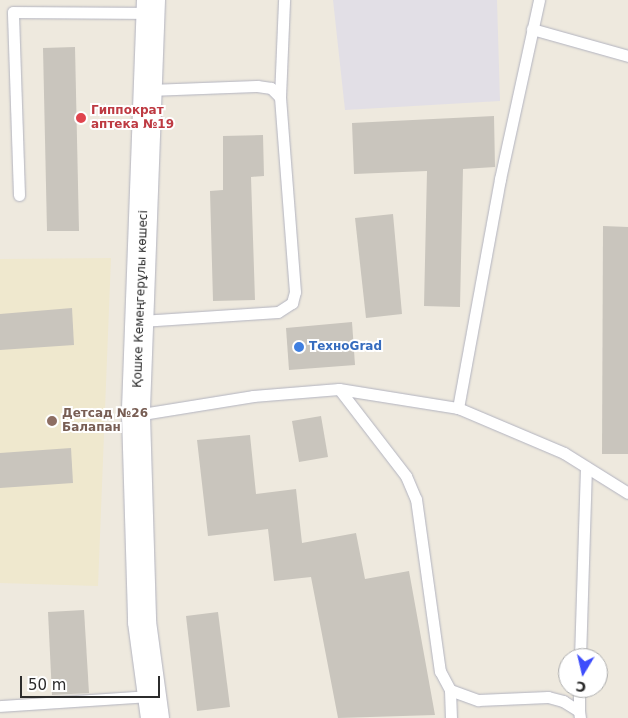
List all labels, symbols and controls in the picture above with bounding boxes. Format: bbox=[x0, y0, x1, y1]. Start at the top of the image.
place label: Гиппократ аптека №19 bbox=[91, 104, 174, 132]
marker: Гиппократ аптека №19 bbox=[75, 112, 87, 124]
street label: Қошке Кемеңгерұлы көшесі bbox=[131, 210, 151, 388]
place label: ТехноGrad bbox=[309, 340, 382, 354]
marker: ТехноGrad bbox=[293, 341, 305, 353]
place label: Детсад №26 Балапан bbox=[62, 407, 148, 435]
marker: Детсад №26 Балапан bbox=[46, 415, 58, 427]
north arrow bbox=[558, 648, 608, 698]
scale bar bbox=[22, 666, 162, 698]
text: 50 m bbox=[28, 676, 66, 694]
text: С bbox=[574, 678, 587, 696]

